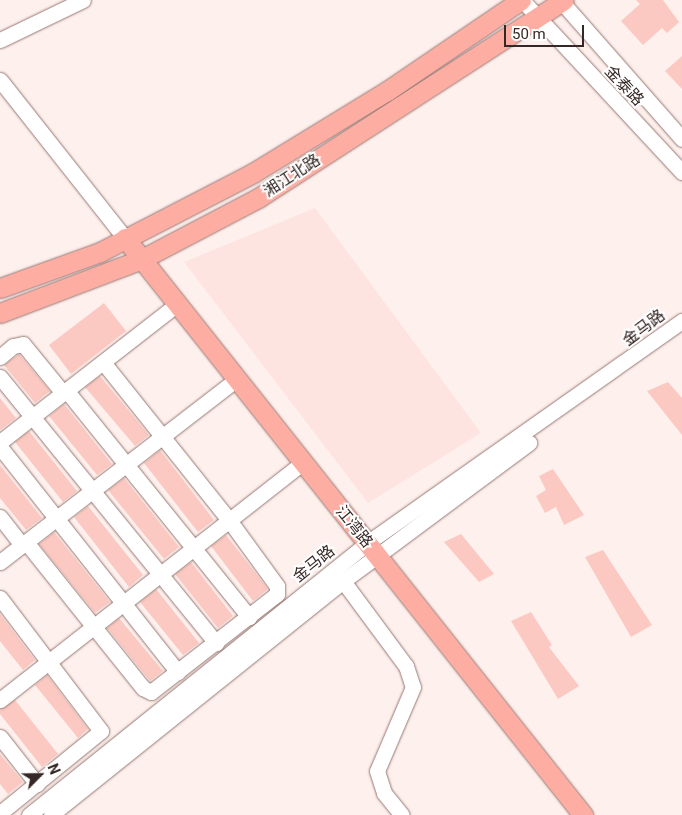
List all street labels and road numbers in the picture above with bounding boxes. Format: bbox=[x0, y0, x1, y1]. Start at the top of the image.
street label: 金泰路 bbox=[601, 62, 647, 110]
street label: 湘江北路 bbox=[260, 151, 324, 201]
street label: 金马路 bbox=[619, 306, 669, 350]
street label: 江湾路 bbox=[331, 502, 377, 552]
street label: 金马路 bbox=[289, 541, 339, 587]

